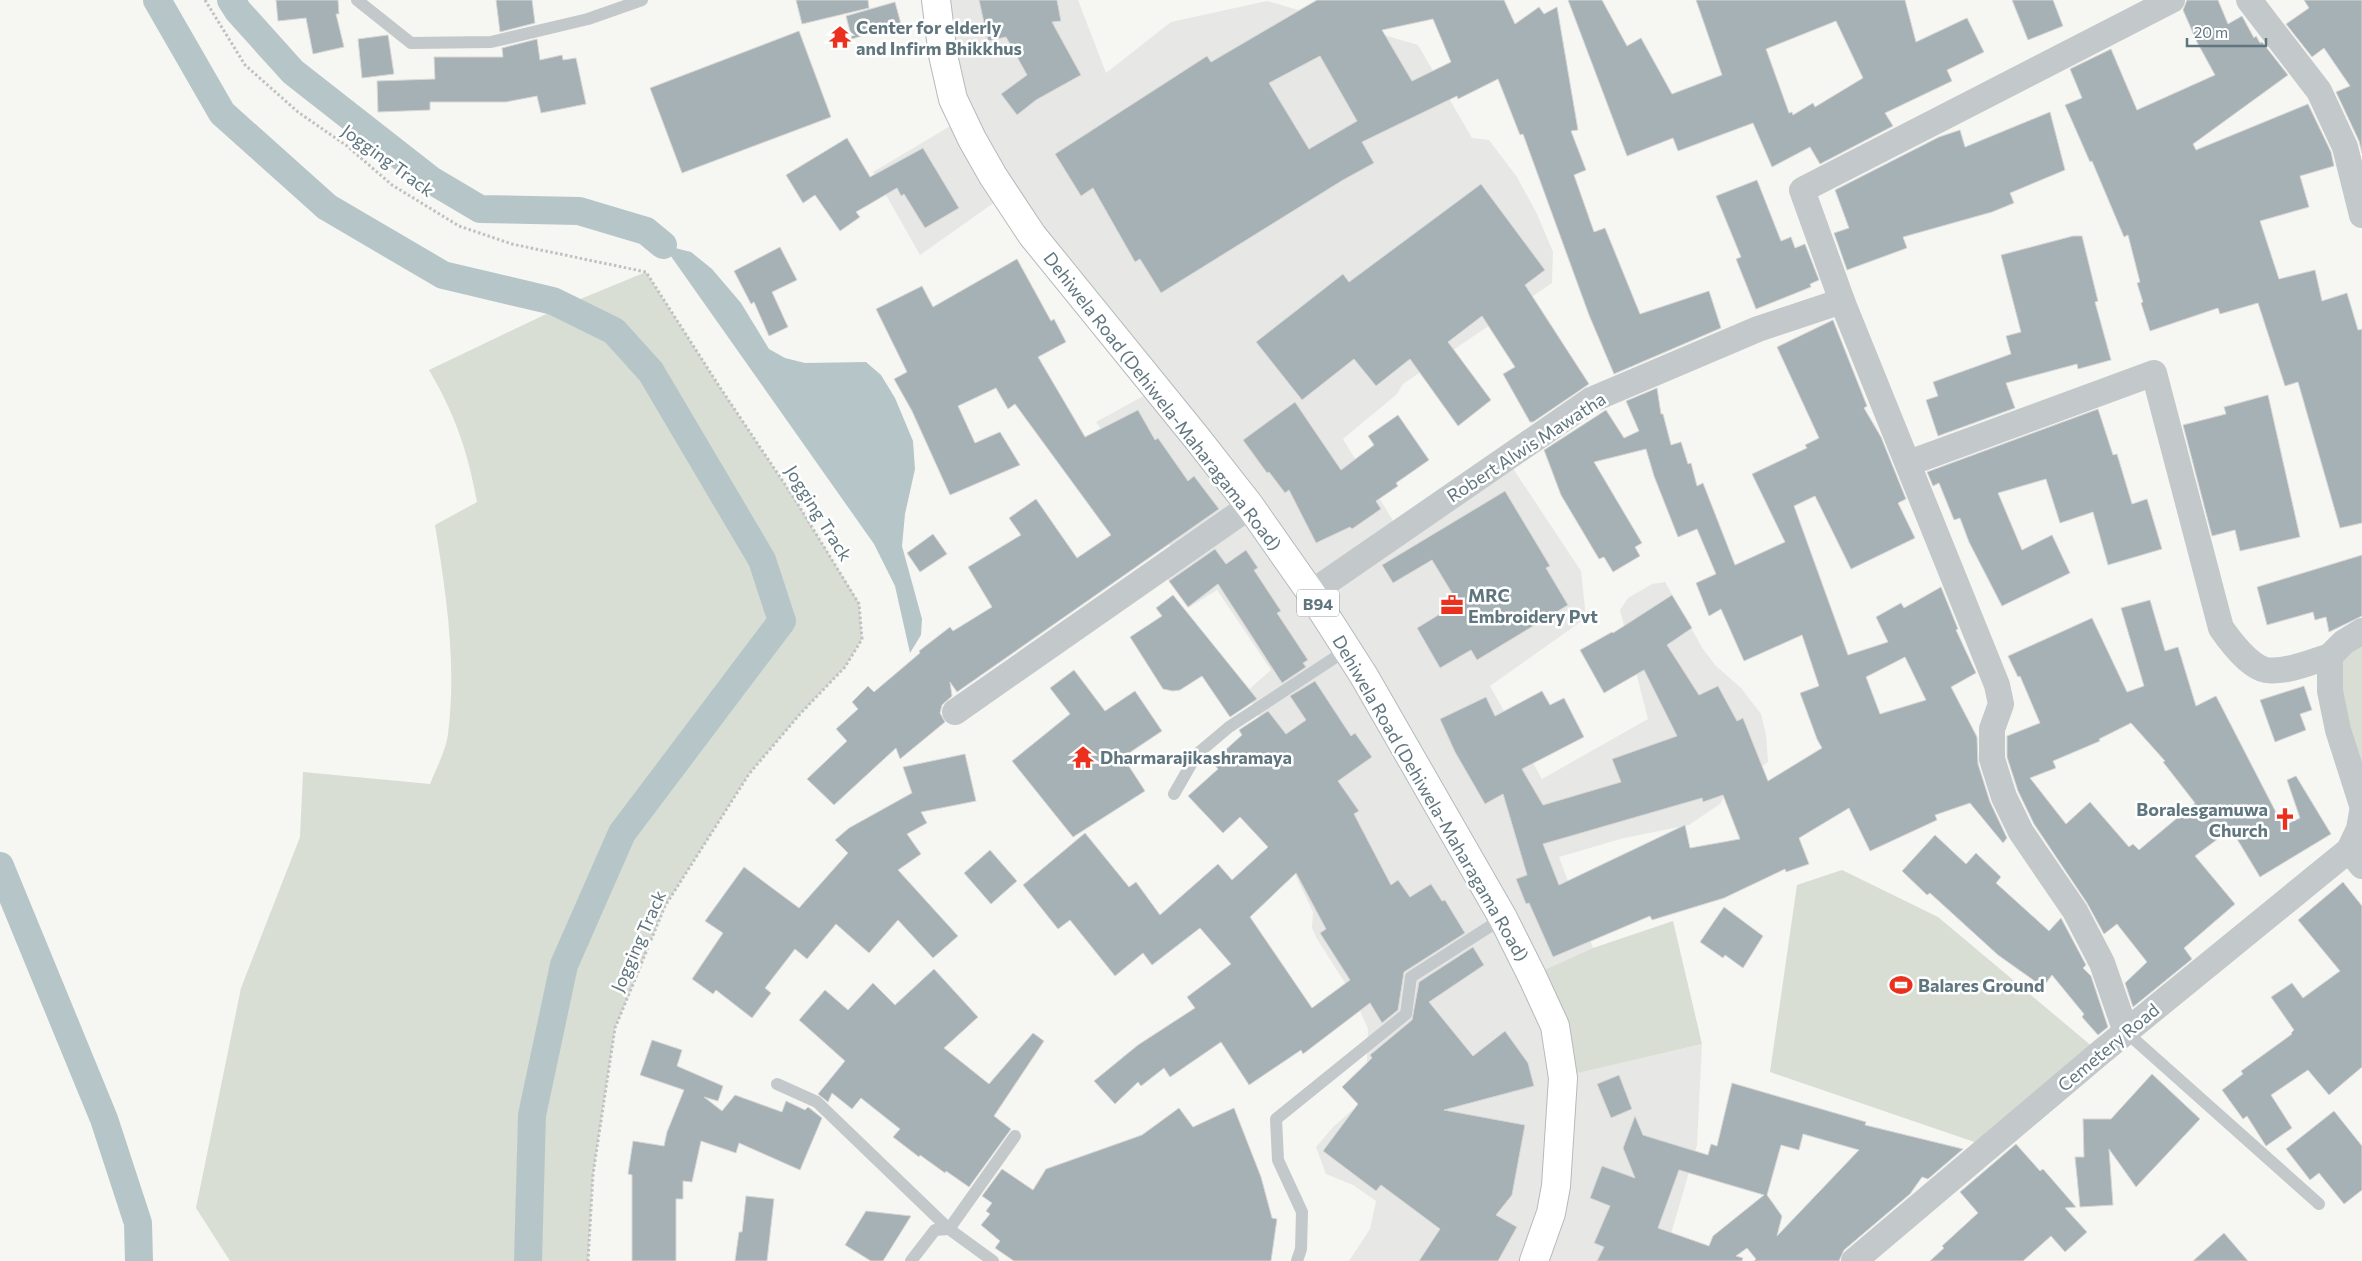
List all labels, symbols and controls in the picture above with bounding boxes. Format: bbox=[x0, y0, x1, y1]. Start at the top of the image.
scale bar bbox=[2187, 15, 2266, 47]
place label: Center for elderly and Infirm Bhikkhus bbox=[856, 16, 1022, 59]
text: 20 m bbox=[2194, 23, 2228, 41]
temple icon: Center for elderly and Infirm Bhikkhus bbox=[827, 24, 853, 50]
street label: Jogging Track bbox=[338, 119, 439, 201]
street label: Dehiwela Road (Dehiwela-Maharagama Road) bbox=[1039, 247, 1287, 555]
street label: Robert Alwis Mawatha bbox=[1442, 387, 1610, 507]
street label: Jogging Track bbox=[781, 461, 857, 565]
place label: MRC Embroidery Pvt bbox=[1468, 584, 1598, 627]
road number: B94 bbox=[1297, 590, 1339, 616]
office icon: MRC Embroidery Pvt bbox=[1439, 592, 1465, 618]
street label: Dehiwela Road (Dehiwela-Maharagama Road) bbox=[1328, 631, 1534, 965]
temple icon: Dharmarajikashramaya bbox=[1070, 744, 1096, 770]
place label: Dharmarajikashramaya bbox=[1100, 746, 1292, 768]
place label: Boralesgamuwa Church bbox=[2136, 798, 2268, 841]
church icon: Boralesgamuwa Church bbox=[2272, 806, 2298, 832]
street label: Jogging Track bbox=[606, 887, 670, 995]
sports icon: Balares Ground bbox=[1888, 972, 1914, 998]
place label: Balares Ground bbox=[1918, 974, 2045, 996]
street label: Cemetery Road bbox=[2053, 998, 2163, 1096]

